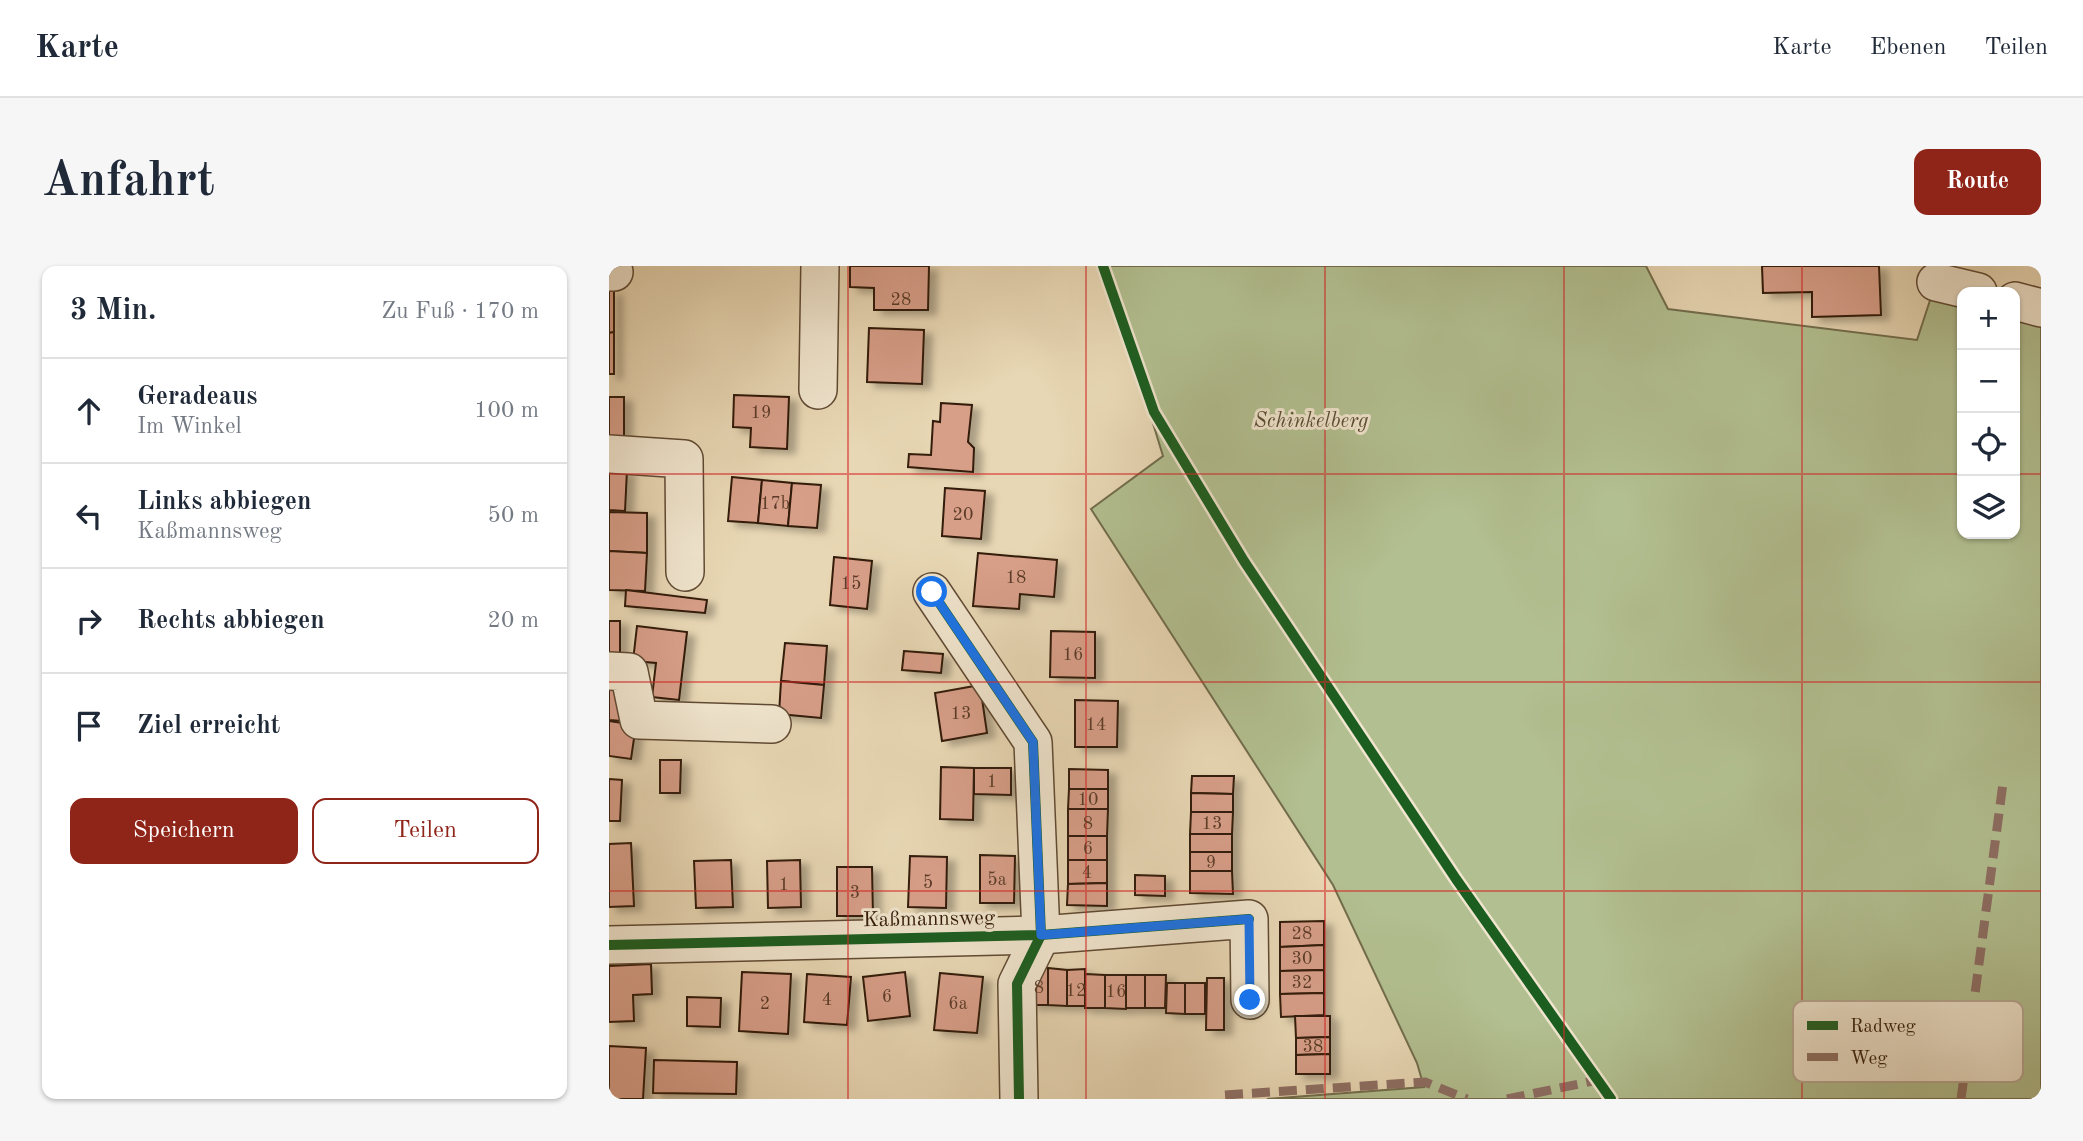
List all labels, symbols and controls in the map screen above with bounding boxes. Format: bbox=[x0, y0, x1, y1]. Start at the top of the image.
text: Karte bbox=[35, 32, 119, 65]
text: Karte bbox=[1772, 36, 1832, 60]
text: Ebenen bbox=[1870, 36, 1946, 60]
text: Teilen bbox=[1984, 36, 2048, 60]
button: Route bbox=[1914, 149, 2041, 215]
text: Anfahrt bbox=[42, 158, 215, 207]
map controls bbox=[1957, 287, 2020, 539]
button: + bbox=[1957, 287, 2020, 350]
house number: 28 bbox=[891, 291, 911, 309]
text: 3 Min. bbox=[70, 296, 156, 326]
text: Zu Fuß · 170 m bbox=[381, 300, 539, 323]
button: − bbox=[1957, 350, 2020, 413]
text: Geradeaus bbox=[137, 384, 257, 410]
icon: ahead bbox=[70, 392, 108, 430]
text: 100 m bbox=[474, 399, 539, 422]
house number: 19 bbox=[751, 404, 771, 422]
park label: Schinkelberg bbox=[1254, 411, 1368, 432]
button: locate bbox=[1957, 413, 2020, 476]
text: Im Winkel bbox=[137, 415, 242, 438]
button: layers bbox=[1957, 476, 2020, 539]
text: Links abbiegen bbox=[137, 489, 311, 515]
house number: 17b bbox=[760, 495, 790, 513]
icon: left bbox=[70, 497, 108, 535]
text: 50 m bbox=[488, 504, 539, 527]
house number: 20 bbox=[953, 506, 973, 524]
text: Kaßmannsweg bbox=[137, 520, 282, 543]
house number: 18 bbox=[1006, 569, 1026, 587]
house number: 15 bbox=[841, 575, 861, 593]
route start bbox=[916, 576, 947, 607]
icon: right bbox=[70, 602, 108, 640]
text: Rechts abbiegen bbox=[137, 608, 325, 634]
text: 20 m bbox=[488, 609, 539, 632]
house number: 16 bbox=[1063, 646, 1083, 664]
house number: 13 bbox=[951, 705, 971, 723]
icon: arrive bbox=[70, 707, 108, 745]
text: Ziel erreicht bbox=[137, 713, 280, 739]
house number: 14 bbox=[1086, 716, 1106, 734]
house number: 1 bbox=[987, 773, 997, 791]
house number: 10 bbox=[1078, 791, 1098, 809]
button: Speichern bbox=[70, 798, 298, 864]
button: Teilen bbox=[312, 798, 539, 864]
house number: 8 bbox=[1083, 815, 1093, 833]
house number: 13 bbox=[1202, 815, 1222, 833]
house number: 6 bbox=[1083, 840, 1093, 858]
house number: 9 bbox=[1206, 854, 1216, 872]
house number: 4 bbox=[1082, 864, 1092, 882]
house number: 5a bbox=[987, 871, 1007, 889]
house number: 5 bbox=[923, 874, 933, 892]
house number: 1 bbox=[779, 876, 789, 894]
house number: 3 bbox=[850, 884, 860, 902]
street label: Kaßmannsweg bbox=[863, 908, 996, 931]
house number: 28 bbox=[1292, 925, 1312, 943]
house number: 30 bbox=[1292, 950, 1312, 968]
house number: 32 bbox=[1292, 974, 1312, 992]
house number: 8 bbox=[1034, 979, 1044, 997]
house number: 12 bbox=[1066, 982, 1086, 1000]
house number: 16 bbox=[1106, 983, 1126, 1001]
route end bbox=[1234, 984, 1265, 1015]
house number: 6 bbox=[882, 988, 892, 1006]
house number: 4 bbox=[822, 991, 832, 1009]
house number: 2 bbox=[760, 995, 770, 1013]
house number: 6a bbox=[948, 995, 968, 1013]
legend bbox=[1793, 1001, 2023, 1082]
text: Radweg bbox=[1850, 1018, 1916, 1037]
house number: 38 bbox=[1303, 1038, 1323, 1056]
text: Weg bbox=[1850, 1050, 1888, 1069]

